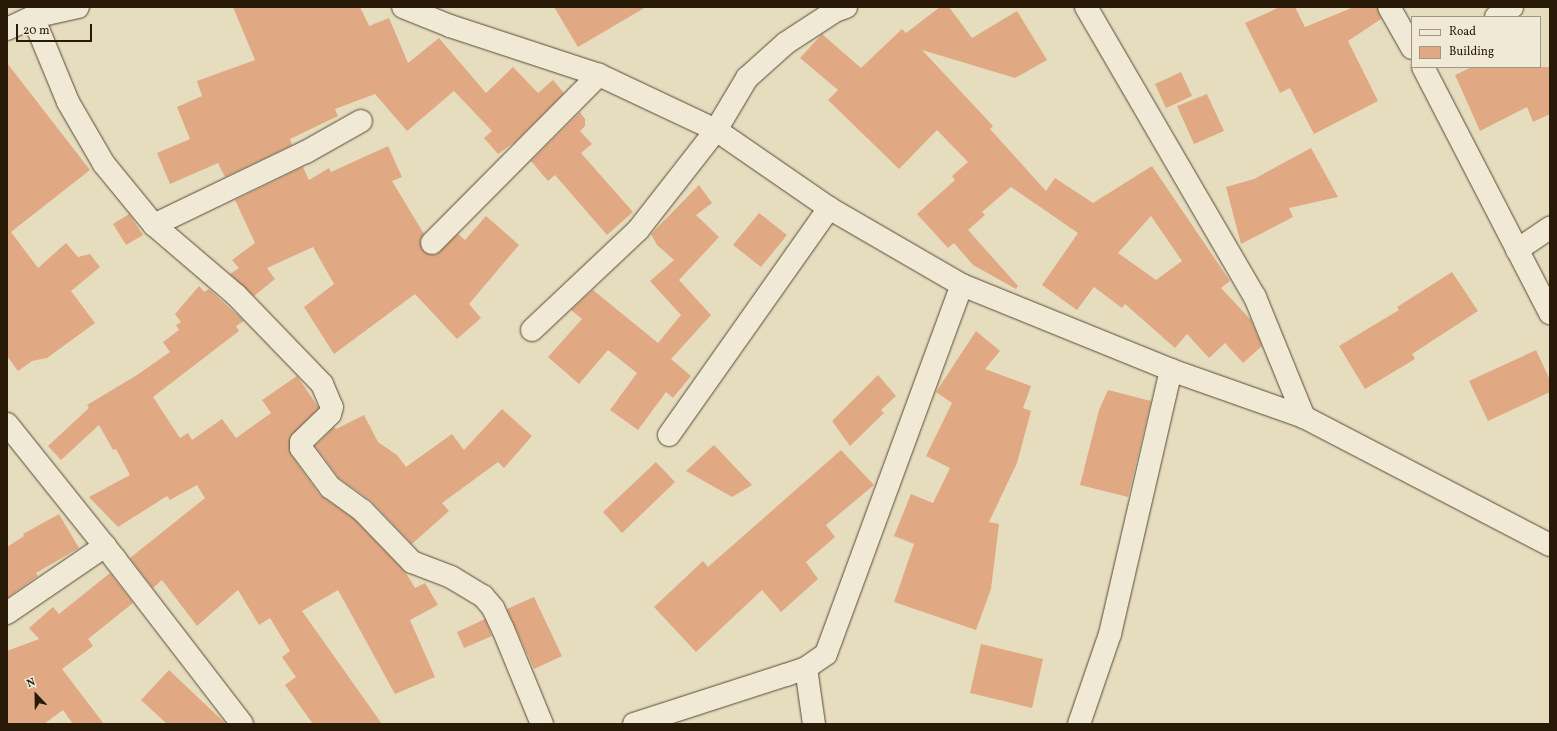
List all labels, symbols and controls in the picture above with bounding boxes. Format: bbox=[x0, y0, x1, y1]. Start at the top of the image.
scale bar bbox=[18, 16, 94, 42]
legend bbox=[1411, 16, 1541, 68]
text: 20 m bbox=[23, 23, 50, 39]
text: Road bbox=[1449, 24, 1476, 40]
text: Building bbox=[1449, 44, 1494, 60]
north arrow bbox=[16, 675, 56, 715]
text: N bbox=[25, 675, 38, 692]

